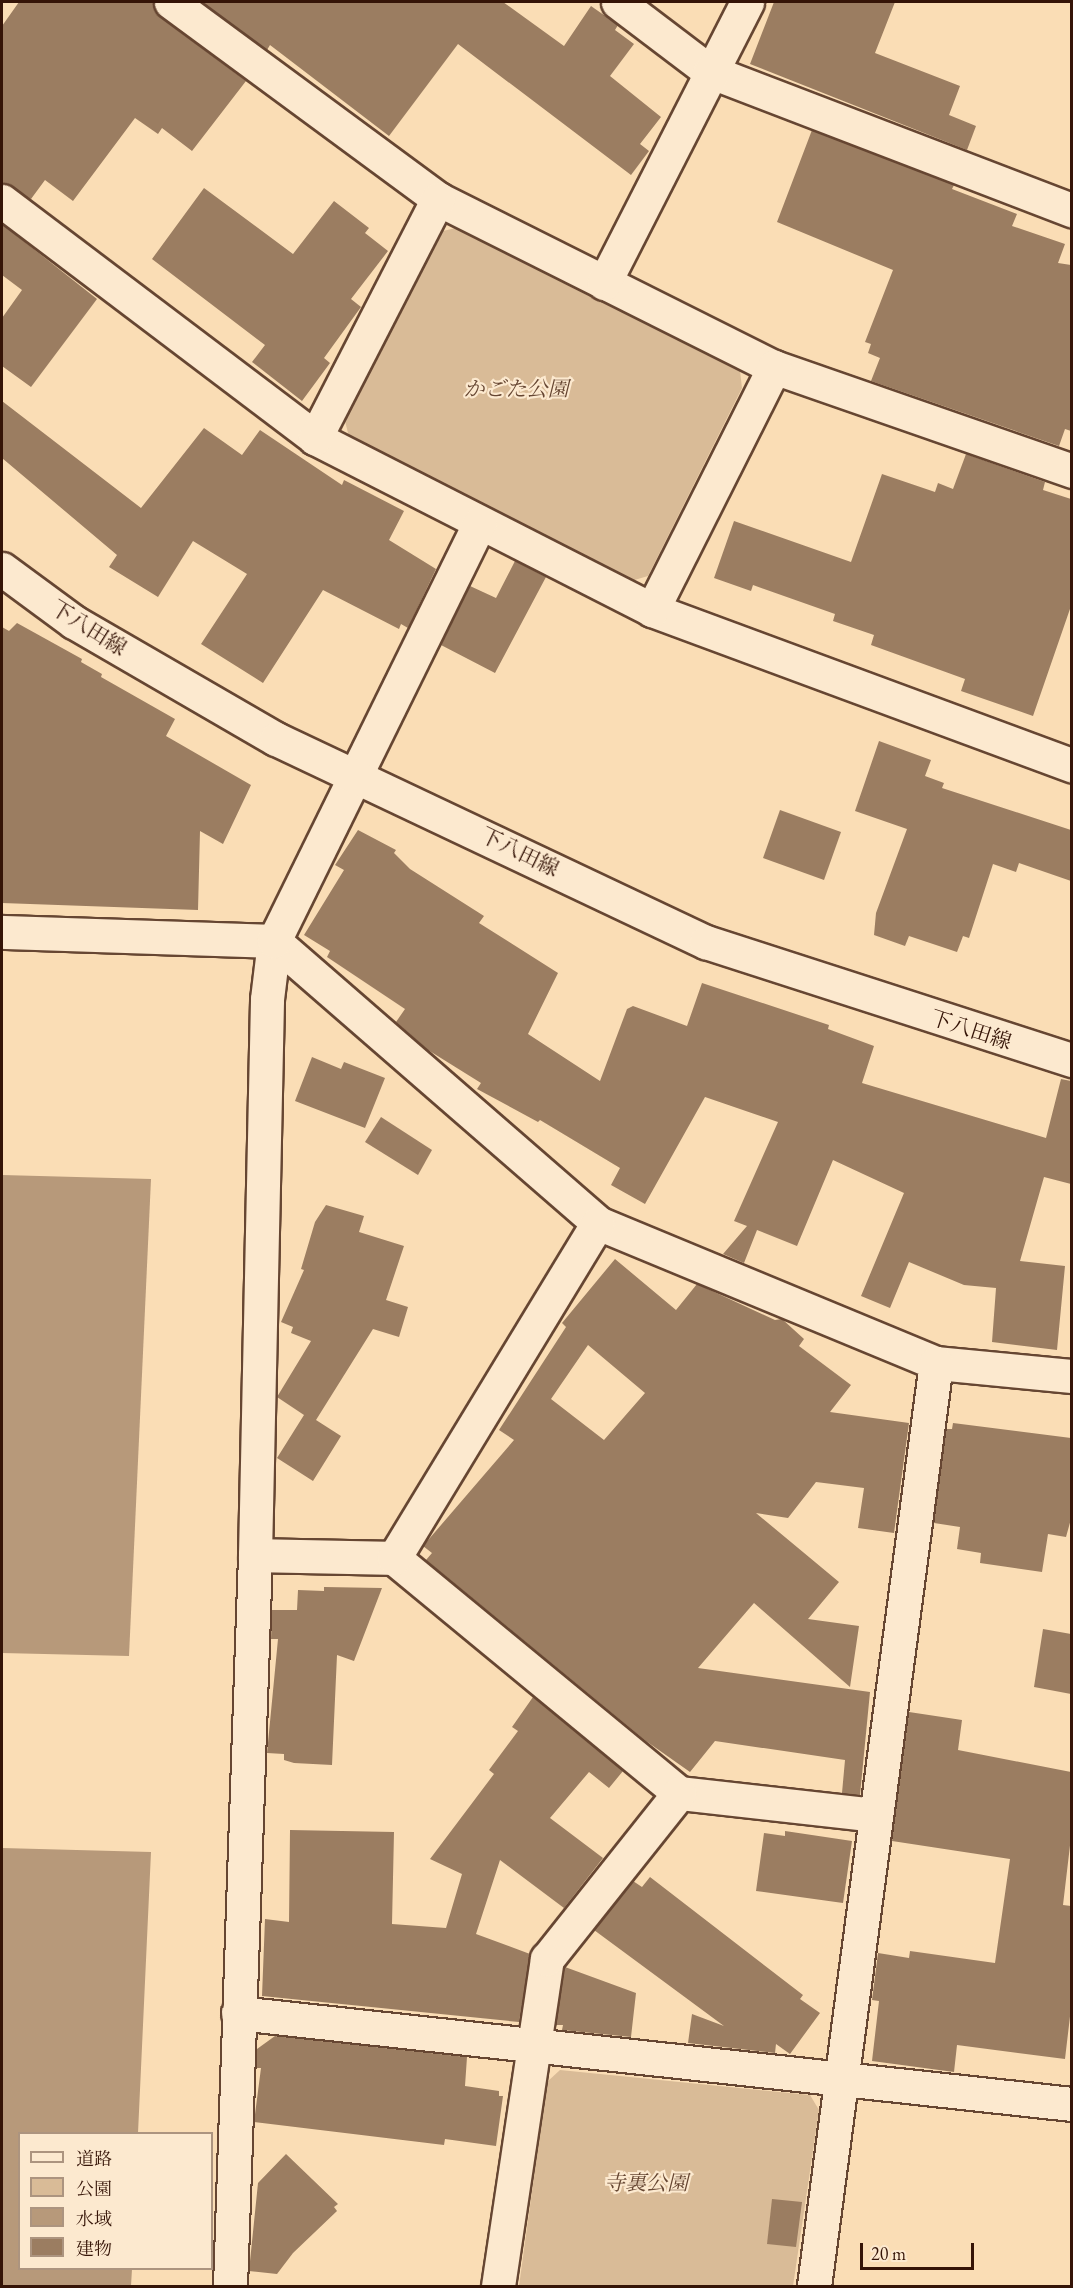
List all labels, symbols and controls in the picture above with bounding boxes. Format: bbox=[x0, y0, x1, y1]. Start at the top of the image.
park label: かごた公園 bbox=[464, 376, 568, 402]
street label: 下八田線 bbox=[47, 595, 131, 661]
street label: 下八田線 bbox=[477, 822, 563, 882]
street label: 下八田線 bbox=[927, 1005, 1015, 1055]
legend bbox=[18, 2132, 213, 2270]
text: 道路 bbox=[76, 2147, 112, 2170]
park label: 寺裏公園 bbox=[604, 2170, 688, 2196]
text: 公園 bbox=[76, 2177, 112, 2200]
text: 水域 bbox=[76, 2207, 112, 2230]
scale bar bbox=[863, 2231, 977, 2269]
text: 建物 bbox=[76, 2237, 112, 2260]
text: 20 m bbox=[871, 2242, 906, 2265]

